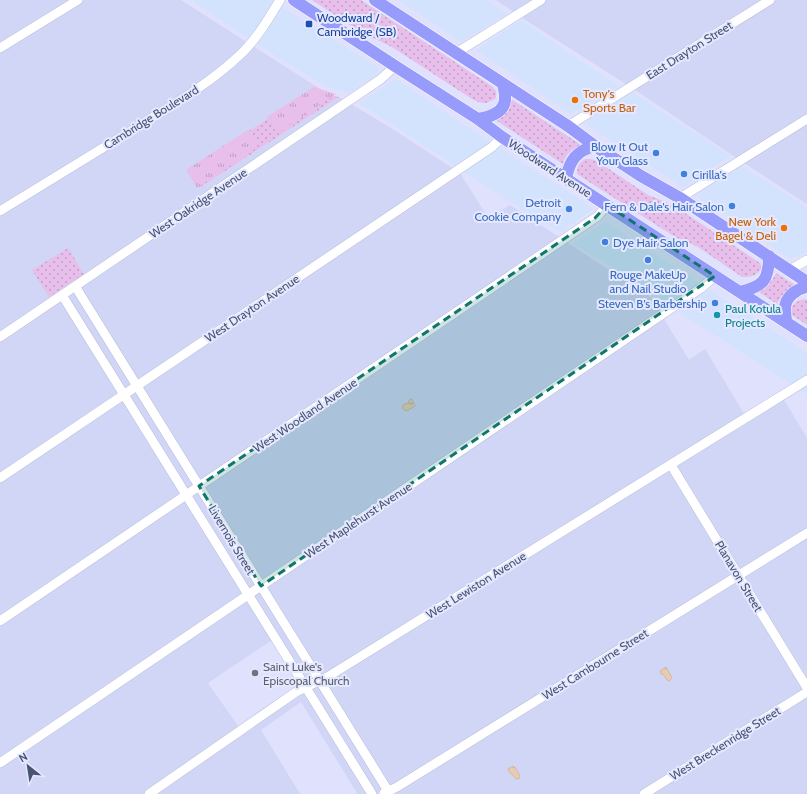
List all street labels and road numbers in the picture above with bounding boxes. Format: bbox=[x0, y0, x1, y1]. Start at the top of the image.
street label: East Drayton Street bbox=[643, 17, 735, 83]
street label: Cambridge Boulevard bbox=[101, 82, 201, 152]
street label: Woodward Avenue bbox=[506, 136, 594, 200]
street label: West Oakridge Avenue bbox=[146, 165, 250, 241]
street label: West Drayton Avenue bbox=[202, 271, 302, 345]
street label: West Woodland Avenue bbox=[250, 375, 360, 455]
street label: West Maplehurst Avenue bbox=[302, 479, 414, 561]
street label: Livernois Street bbox=[205, 502, 259, 578]
street label: Planavon Street bbox=[712, 538, 766, 614]
street label: West Lewiston Avenue bbox=[423, 548, 529, 622]
street label: West Cambourne Street bbox=[539, 625, 651, 703]
street label: West Breckenridge Street bbox=[667, 703, 783, 783]

